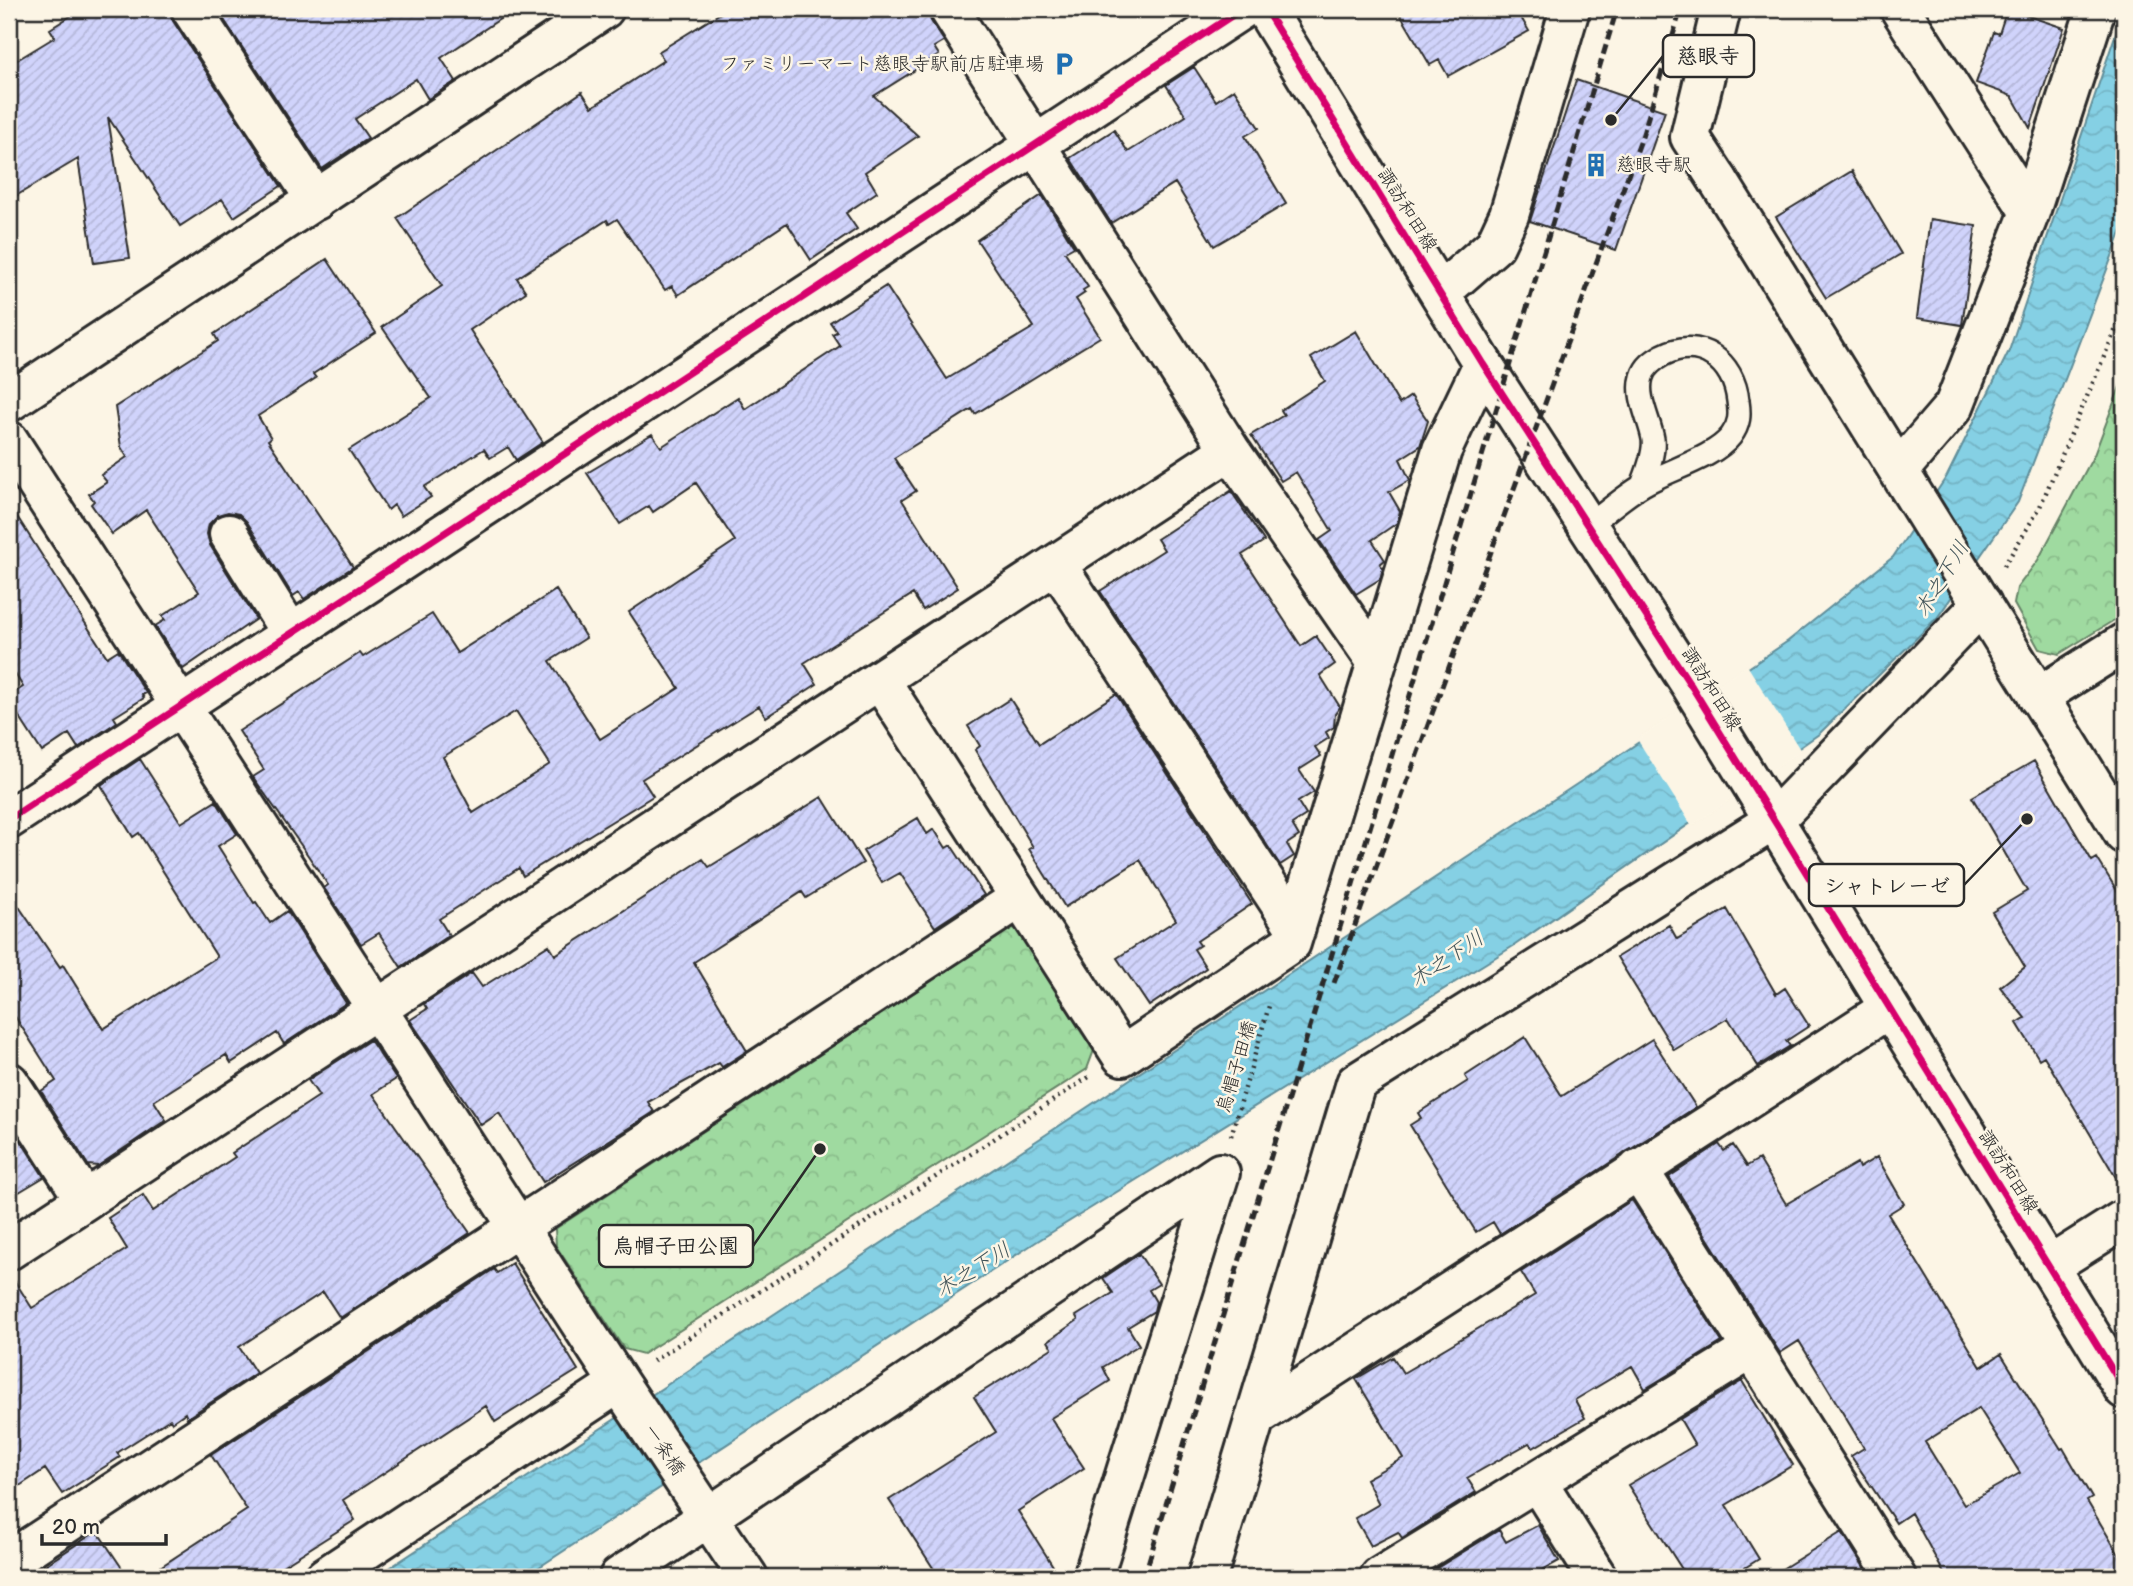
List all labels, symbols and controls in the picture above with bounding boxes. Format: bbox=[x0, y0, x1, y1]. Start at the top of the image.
callout: 慈眼寺 bbox=[1663, 35, 1754, 77]
text: 慈眼寺 bbox=[1677, 44, 1740, 69]
parking icon: ファミリーマート慈眼寺駅前店駐車場 bbox=[1050, 50, 1078, 78]
place label: ファミリーマート慈眼寺駅前店駐車場 bbox=[721, 53, 1044, 76]
building icon: 慈眼寺駅 bbox=[1582, 151, 1610, 179]
place label: 慈眼寺駅 bbox=[1616, 154, 1692, 177]
street label: 諏訪和田線 bbox=[1372, 164, 1442, 256]
water label: 木之下川 bbox=[1910, 537, 1974, 621]
street label: 諏訪和田線 bbox=[1676, 643, 1746, 735]
callout: シャトレーゼ bbox=[1809, 864, 1964, 906]
text: シャトレーゼ bbox=[1824, 874, 1950, 899]
water label: 木之下川 bbox=[1405, 925, 1489, 993]
street label: 烏帽子田橋 bbox=[1212, 1018, 1262, 1116]
street label: 諏訪和田線 bbox=[1973, 1126, 2043, 1218]
callout: 烏帽子田公園 bbox=[599, 1225, 753, 1267]
text: 烏帽子田公園 bbox=[613, 1234, 739, 1259]
water label: 木之下川 bbox=[931, 1237, 1015, 1303]
street label: 一条橋 bbox=[639, 1420, 689, 1480]
scale bar bbox=[42, 1502, 166, 1546]
text: 20 m bbox=[52, 1515, 100, 1540]

